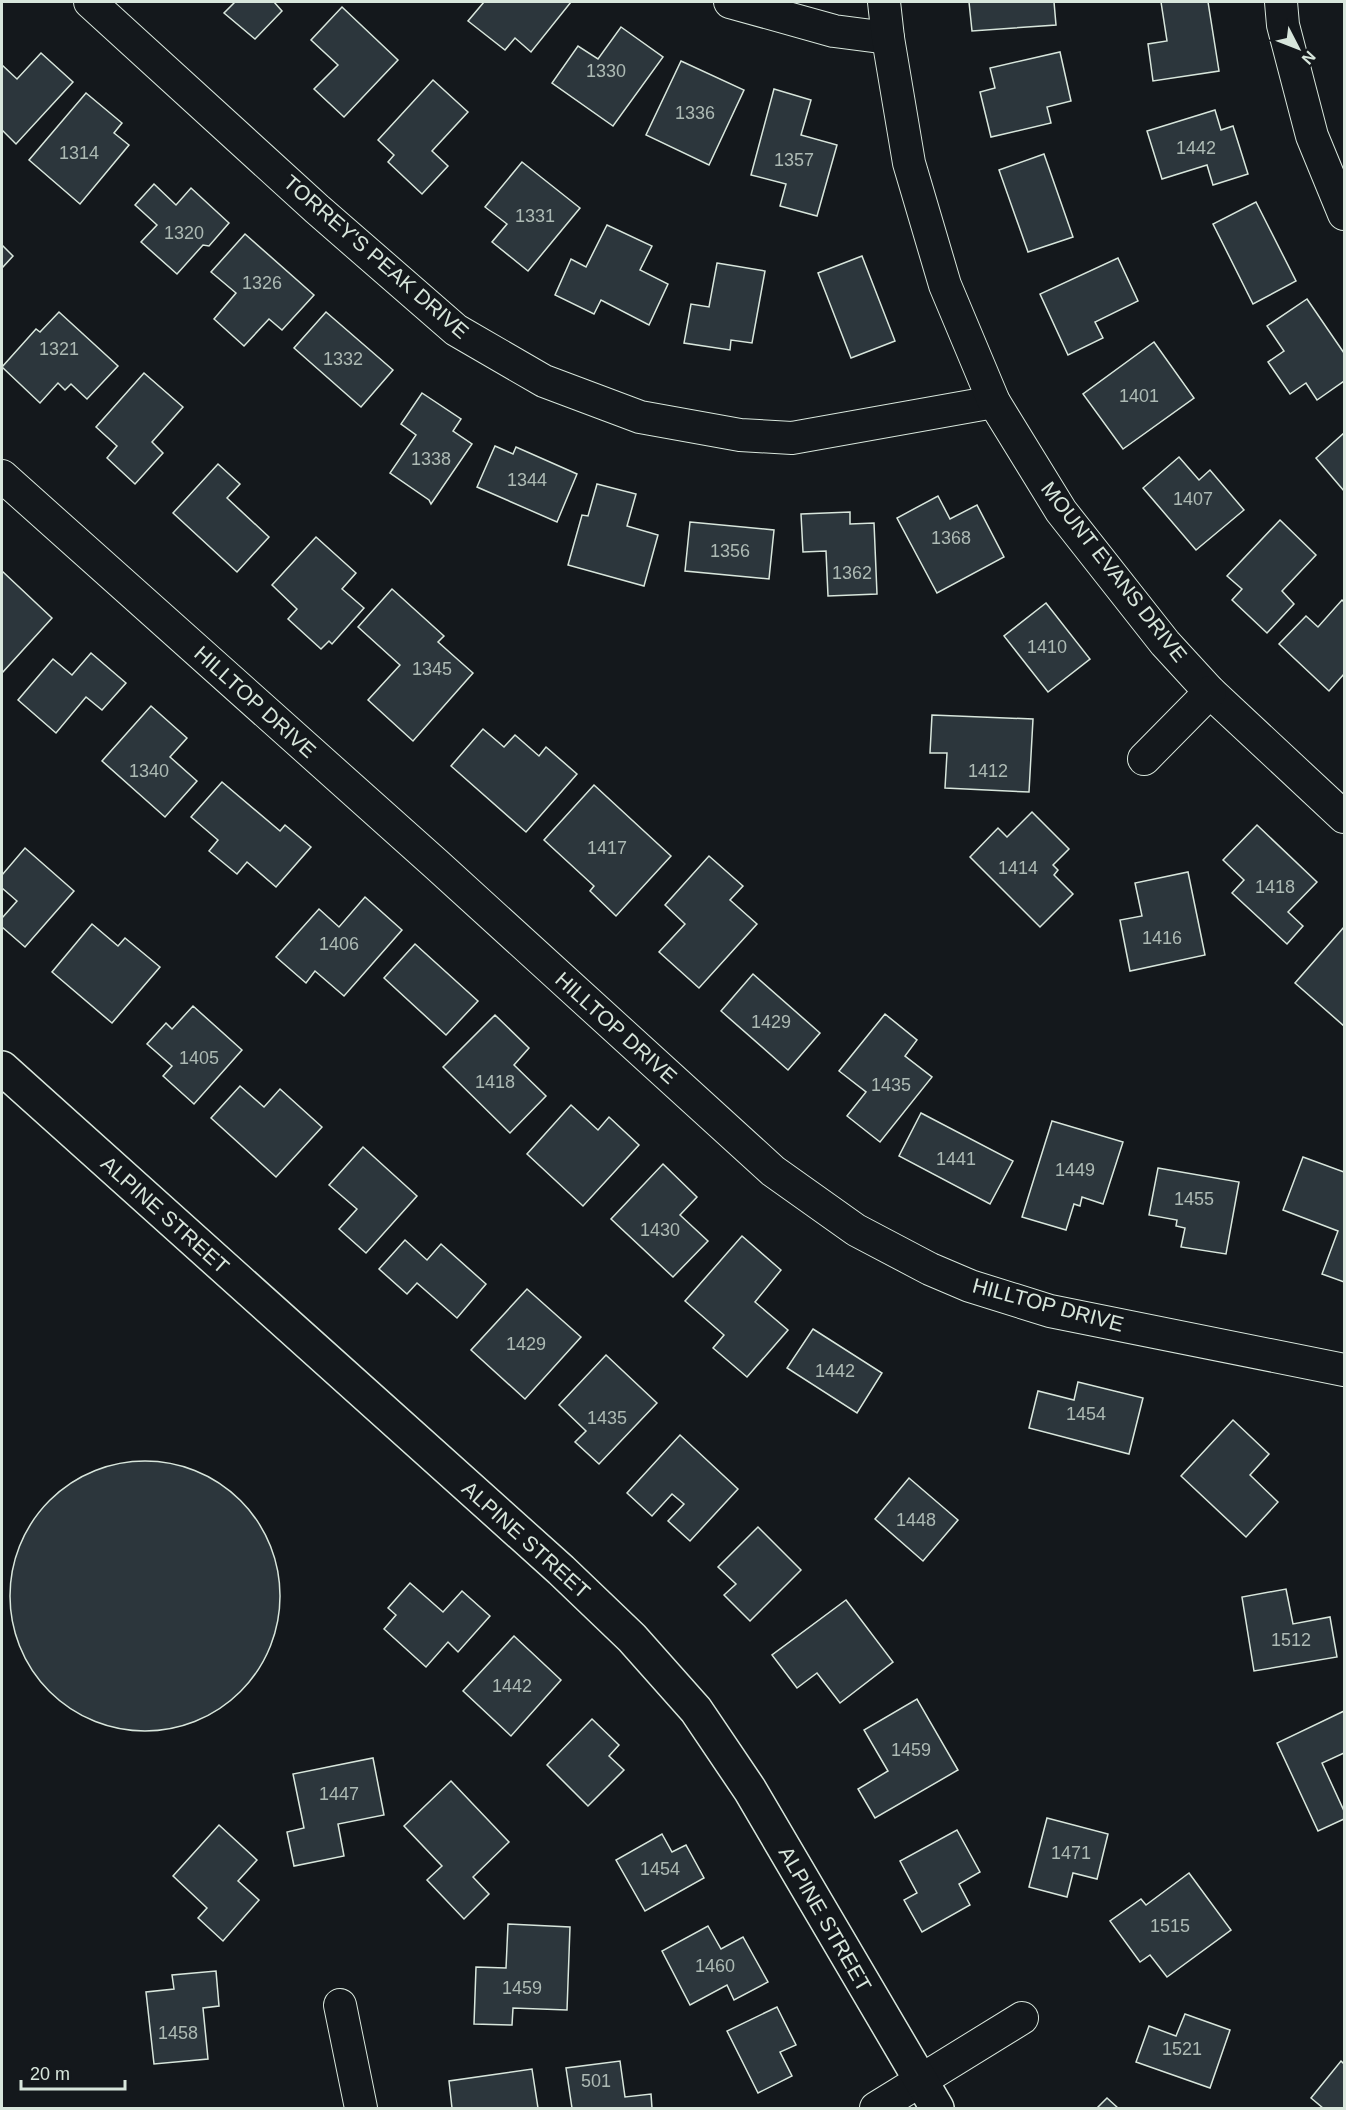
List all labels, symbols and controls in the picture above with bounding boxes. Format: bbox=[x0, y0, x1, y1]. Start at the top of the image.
north arrow bbox=[1268, 18, 1328, 78]
text: N bbox=[1299, 48, 1319, 68]
house number: 1330 bbox=[586, 61, 626, 81]
house number: 1336 bbox=[675, 103, 715, 123]
house number: 1442 bbox=[1176, 138, 1216, 158]
house number: 1314 bbox=[59, 143, 99, 163]
house number: 1357 bbox=[774, 150, 814, 170]
street label: TORREY'S PEAK DRIVE bbox=[279, 170, 473, 343]
house number: 1331 bbox=[515, 206, 555, 226]
house number: 1320 bbox=[164, 223, 204, 243]
house number: 1326 bbox=[242, 273, 282, 293]
house number: 1321 bbox=[39, 339, 79, 359]
house number: 1332 bbox=[323, 349, 363, 369]
house number: 1401 bbox=[1119, 386, 1159, 406]
house number: 1338 bbox=[411, 449, 451, 469]
house number: 1344 bbox=[507, 470, 547, 490]
street label: MOUNT EVANS DRIVE bbox=[1037, 477, 1192, 666]
house number: 1407 bbox=[1173, 489, 1213, 509]
house number: 1368 bbox=[931, 528, 971, 548]
house number: 1356 bbox=[710, 541, 750, 561]
house number: 1362 bbox=[832, 563, 872, 583]
house number: 1410 bbox=[1027, 637, 1067, 657]
street label: HILLTOP DRIVE bbox=[190, 641, 321, 762]
house number: 1345 bbox=[412, 659, 452, 679]
house number: 1340 bbox=[129, 761, 169, 781]
house number: 1412 bbox=[968, 761, 1008, 781]
house number: 1417 bbox=[587, 838, 627, 858]
house number: 1414 bbox=[998, 858, 1038, 878]
house number: 1418 bbox=[1255, 877, 1295, 897]
house number: 1416 bbox=[1142, 928, 1182, 948]
house number: 1406 bbox=[319, 934, 359, 954]
street label: HILLTOP DRIVE bbox=[551, 967, 682, 1088]
house number: 1429 bbox=[751, 1012, 791, 1032]
house number: 1405 bbox=[179, 1048, 219, 1068]
house number: 1418 bbox=[475, 1072, 515, 1092]
house number: 1435 bbox=[871, 1075, 911, 1095]
house number: 1441 bbox=[936, 1149, 976, 1169]
street label: ALPINE STREET bbox=[97, 1151, 234, 1278]
house number: 1449 bbox=[1055, 1160, 1095, 1180]
house number: 1455 bbox=[1174, 1189, 1214, 1209]
house number: 1430 bbox=[640, 1220, 680, 1240]
street label: HILLTOP DRIVE bbox=[970, 1273, 1126, 1336]
house number: 1429 bbox=[506, 1334, 546, 1354]
house number: 1442 bbox=[815, 1361, 855, 1381]
house number: 1454 bbox=[1066, 1404, 1106, 1424]
house number: 1435 bbox=[587, 1408, 627, 1428]
street label: ALPINE STREET bbox=[458, 1476, 595, 1603]
house number: 1448 bbox=[896, 1510, 936, 1530]
house number: 1512 bbox=[1271, 1630, 1311, 1650]
house number: 1442 bbox=[492, 1676, 532, 1696]
house number: 1459 bbox=[891, 1740, 931, 1760]
house number: 1447 bbox=[319, 1784, 359, 1804]
street label: ALPINE STREET bbox=[775, 1842, 876, 1995]
house number: 1471 bbox=[1051, 1843, 1091, 1863]
house number: 1454 bbox=[640, 1859, 680, 1879]
house number: 1515 bbox=[1150, 1916, 1190, 1936]
house number: 1460 bbox=[695, 1956, 735, 1976]
house number: 1459 bbox=[502, 1978, 542, 1998]
house number: 1458 bbox=[158, 2023, 198, 2043]
house number: 1521 bbox=[1162, 2039, 1202, 2059]
scale bar bbox=[21, 2053, 124, 2091]
text: 20 m bbox=[30, 2064, 70, 2084]
house number: 501 bbox=[581, 2071, 611, 2091]

